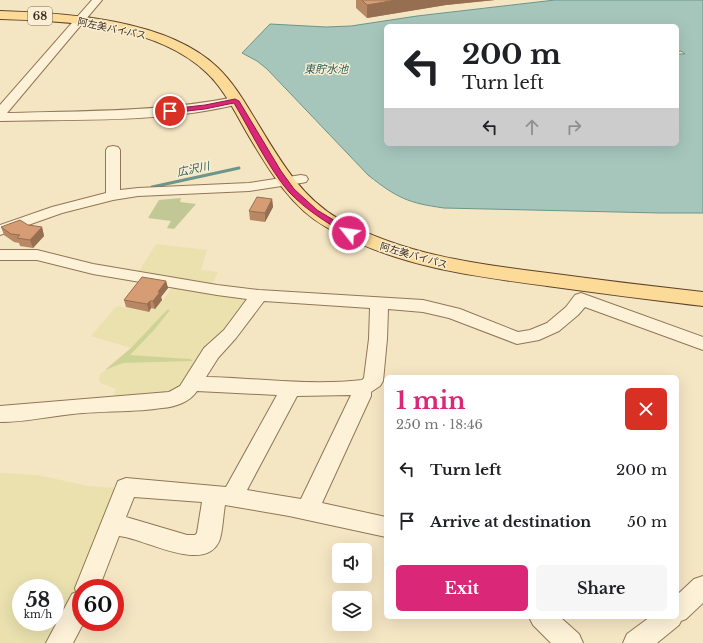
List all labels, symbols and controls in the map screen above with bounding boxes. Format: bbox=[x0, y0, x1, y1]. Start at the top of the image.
road number: 68 bbox=[28, 7, 52, 25]
street label: 阿左美バイパス bbox=[76, 15, 147, 42]
text: 200 m bbox=[462, 37, 561, 72]
icon: left bbox=[396, 40, 448, 92]
water label: 東貯水池 bbox=[304, 62, 349, 76]
text: Turn left bbox=[462, 72, 544, 94]
pin bbox=[153, 94, 187, 128]
icon: arrive bbox=[159, 100, 181, 122]
icon: left bbox=[479, 116, 501, 138]
icon: ahead bbox=[521, 116, 543, 138]
icon: right bbox=[563, 116, 585, 138]
water label: 広沢川 bbox=[175, 159, 212, 179]
position arrow bbox=[328, 212, 370, 254]
street label: 阿左美バイパス bbox=[379, 240, 449, 271]
text: 1 min bbox=[396, 386, 466, 415]
button: close bbox=[625, 388, 667, 430]
text: 250 m · 18:46 bbox=[396, 416, 483, 433]
icon: left bbox=[396, 458, 418, 480]
text: Turn left bbox=[430, 460, 501, 479]
text: 200 m bbox=[616, 460, 667, 479]
icon: arrive bbox=[396, 510, 418, 532]
text: Arrive at destination bbox=[430, 512, 591, 531]
text: 50 m bbox=[627, 512, 667, 531]
map controls bbox=[332, 543, 372, 631]
button: sound bbox=[332, 543, 372, 583]
button: Exit bbox=[396, 565, 528, 611]
button: Share bbox=[536, 565, 667, 611]
speed limit sign: 60 bbox=[72, 579, 124, 631]
text: 58 bbox=[26, 588, 50, 612]
button: layers bbox=[332, 591, 372, 631]
text: km/h bbox=[24, 608, 52, 621]

